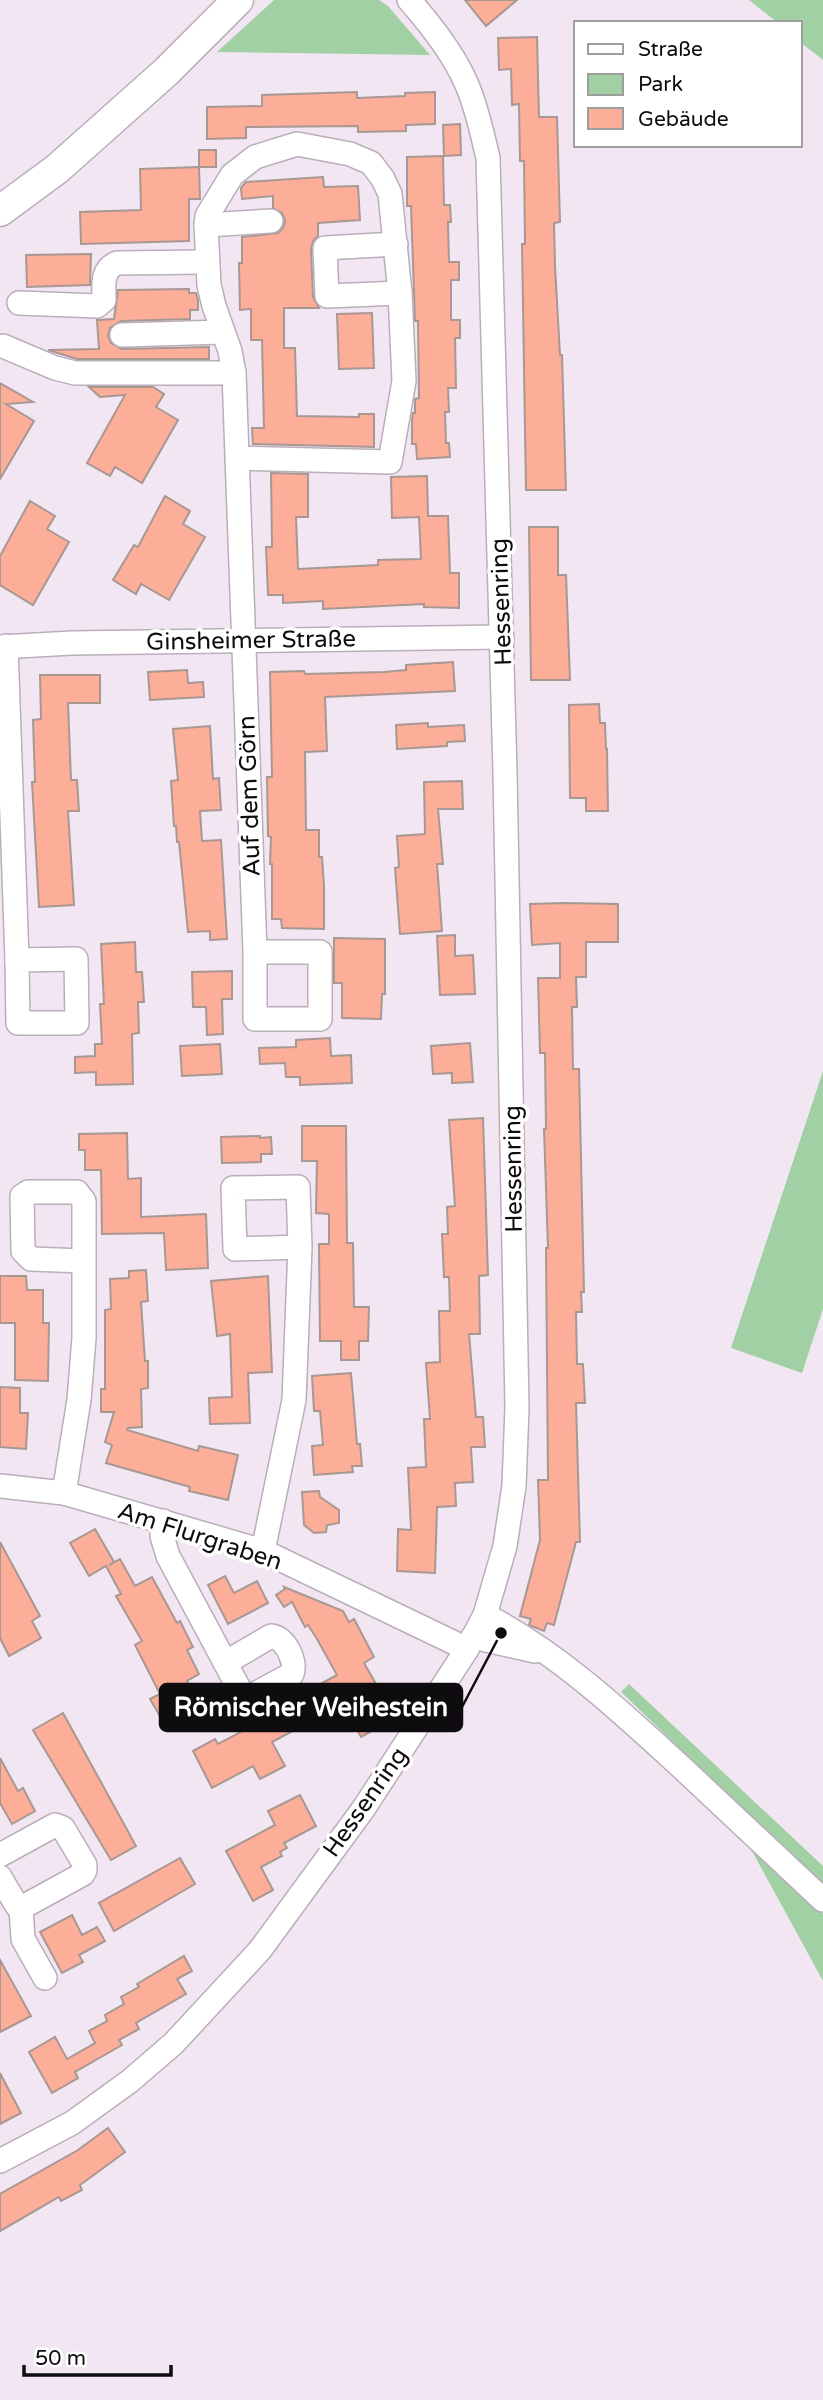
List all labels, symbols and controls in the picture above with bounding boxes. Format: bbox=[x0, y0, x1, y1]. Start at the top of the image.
legend bbox=[574, 21, 802, 147]
text: Straße bbox=[638, 37, 703, 62]
text: Park bbox=[638, 72, 683, 97]
text: Gebäude bbox=[638, 107, 729, 132]
street label: Hessenring bbox=[485, 538, 518, 666]
street label: Ginsheimer Straße bbox=[146, 624, 356, 657]
street label: Auf dem Görn bbox=[232, 715, 267, 877]
street label: Hessenring bbox=[498, 1105, 529, 1233]
street label: Am Flurgraben bbox=[114, 1496, 286, 1577]
callout: Römischer Weihestein bbox=[160, 1684, 462, 1731]
text: Römischer Weihestein bbox=[174, 1692, 448, 1723]
street label: Hessenring bbox=[317, 1742, 414, 1863]
scale bar bbox=[24, 2334, 172, 2378]
text: 50 m bbox=[35, 2346, 86, 2371]

